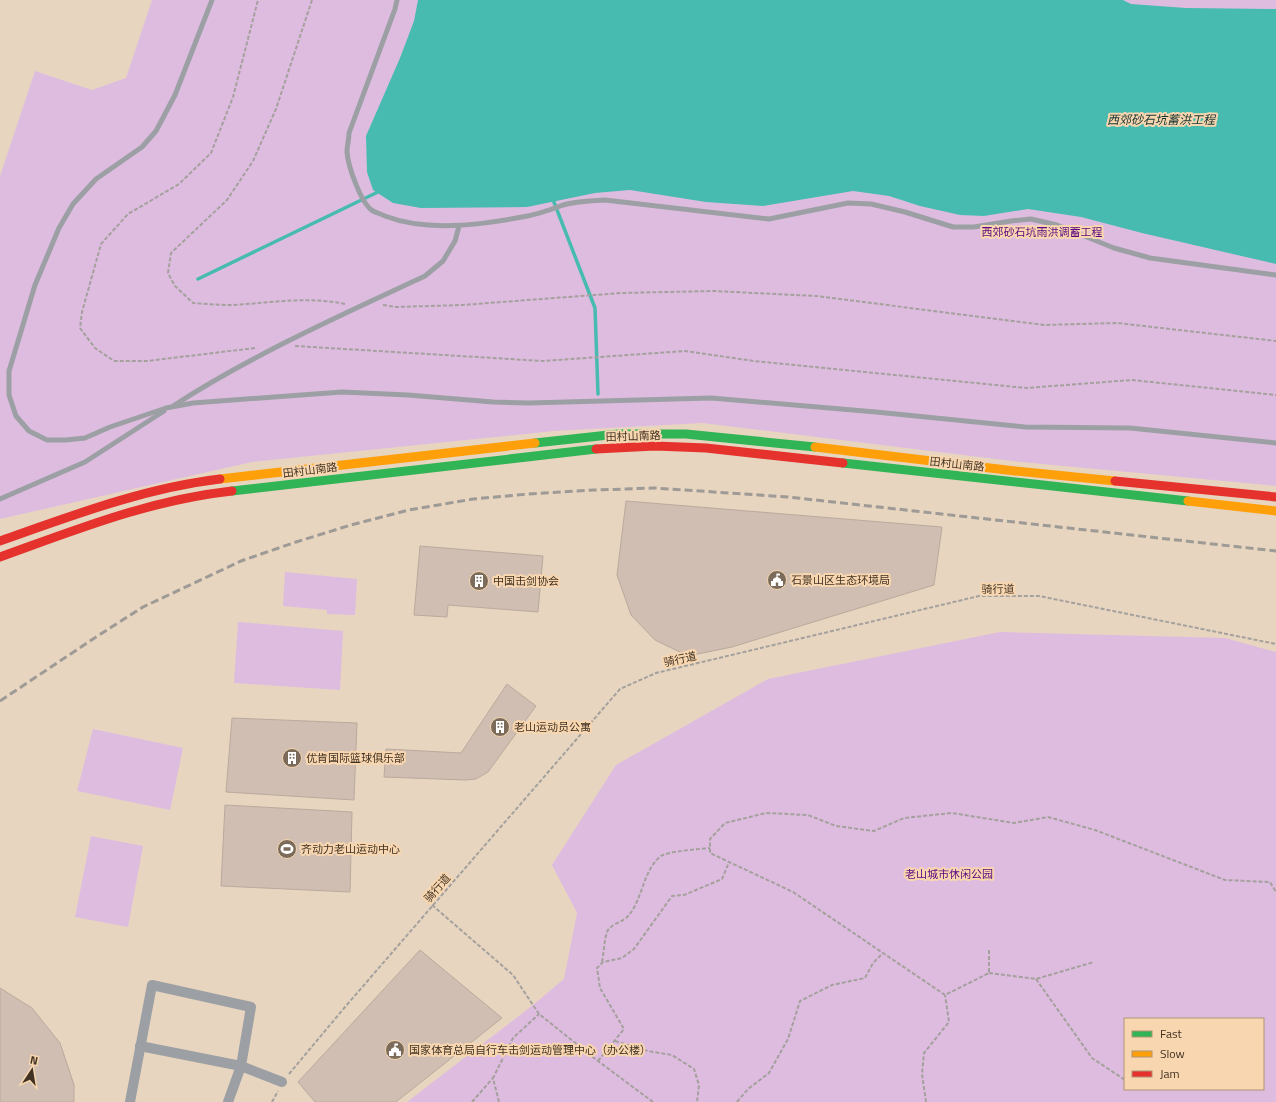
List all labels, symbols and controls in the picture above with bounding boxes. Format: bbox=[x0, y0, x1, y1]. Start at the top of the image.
water label: 西郊砂石坑蓄洪工程 bbox=[1107, 110, 1217, 129]
park label: 西郊砂石坑雨洪调蓄工程 bbox=[982, 224, 1103, 240]
street label: 田村山南路 bbox=[605, 427, 661, 445]
street label: 田村山南路 bbox=[929, 453, 985, 475]
street label: 田村山南路 bbox=[282, 459, 338, 481]
public building icon: 石景山区生态环境局 bbox=[766, 569, 788, 591]
building icon: 中国击剑协会 bbox=[468, 570, 490, 592]
place label: 石景山区生态环境局 bbox=[791, 572, 890, 588]
place label: 中国击剑协会 bbox=[493, 573, 559, 589]
street label: 骑行道 bbox=[981, 581, 1015, 597]
street label: 骑行道 bbox=[662, 647, 698, 671]
building icon: 老山运动员公寓 bbox=[489, 716, 511, 738]
place label: 老山运动员公寓 bbox=[514, 719, 591, 735]
building icon: 优肯国际篮球俱乐部 bbox=[281, 747, 303, 769]
place label: 优肯国际篮球俱乐部 bbox=[306, 750, 405, 766]
sports icon: 齐动力老山运动中心 bbox=[276, 838, 298, 860]
place label: 齐动力老山运动中心 bbox=[301, 841, 400, 857]
park label: 老山城市休闲公园 bbox=[905, 866, 993, 882]
street label: 骑行道 bbox=[420, 870, 454, 906]
legend bbox=[1124, 1018, 1264, 1090]
text: Fast bbox=[1160, 1024, 1183, 1043]
public building icon: 国家体育总局自行车击剑运动管理中心（办公楼） bbox=[384, 1039, 406, 1061]
place label: 国家体育总局自行车击剑运动管理中心（办公楼） bbox=[409, 1042, 651, 1058]
text: Slow bbox=[1160, 1044, 1185, 1063]
north arrow bbox=[12, 1050, 52, 1090]
text: N bbox=[29, 1052, 39, 1069]
text: Jam bbox=[1160, 1064, 1180, 1083]

